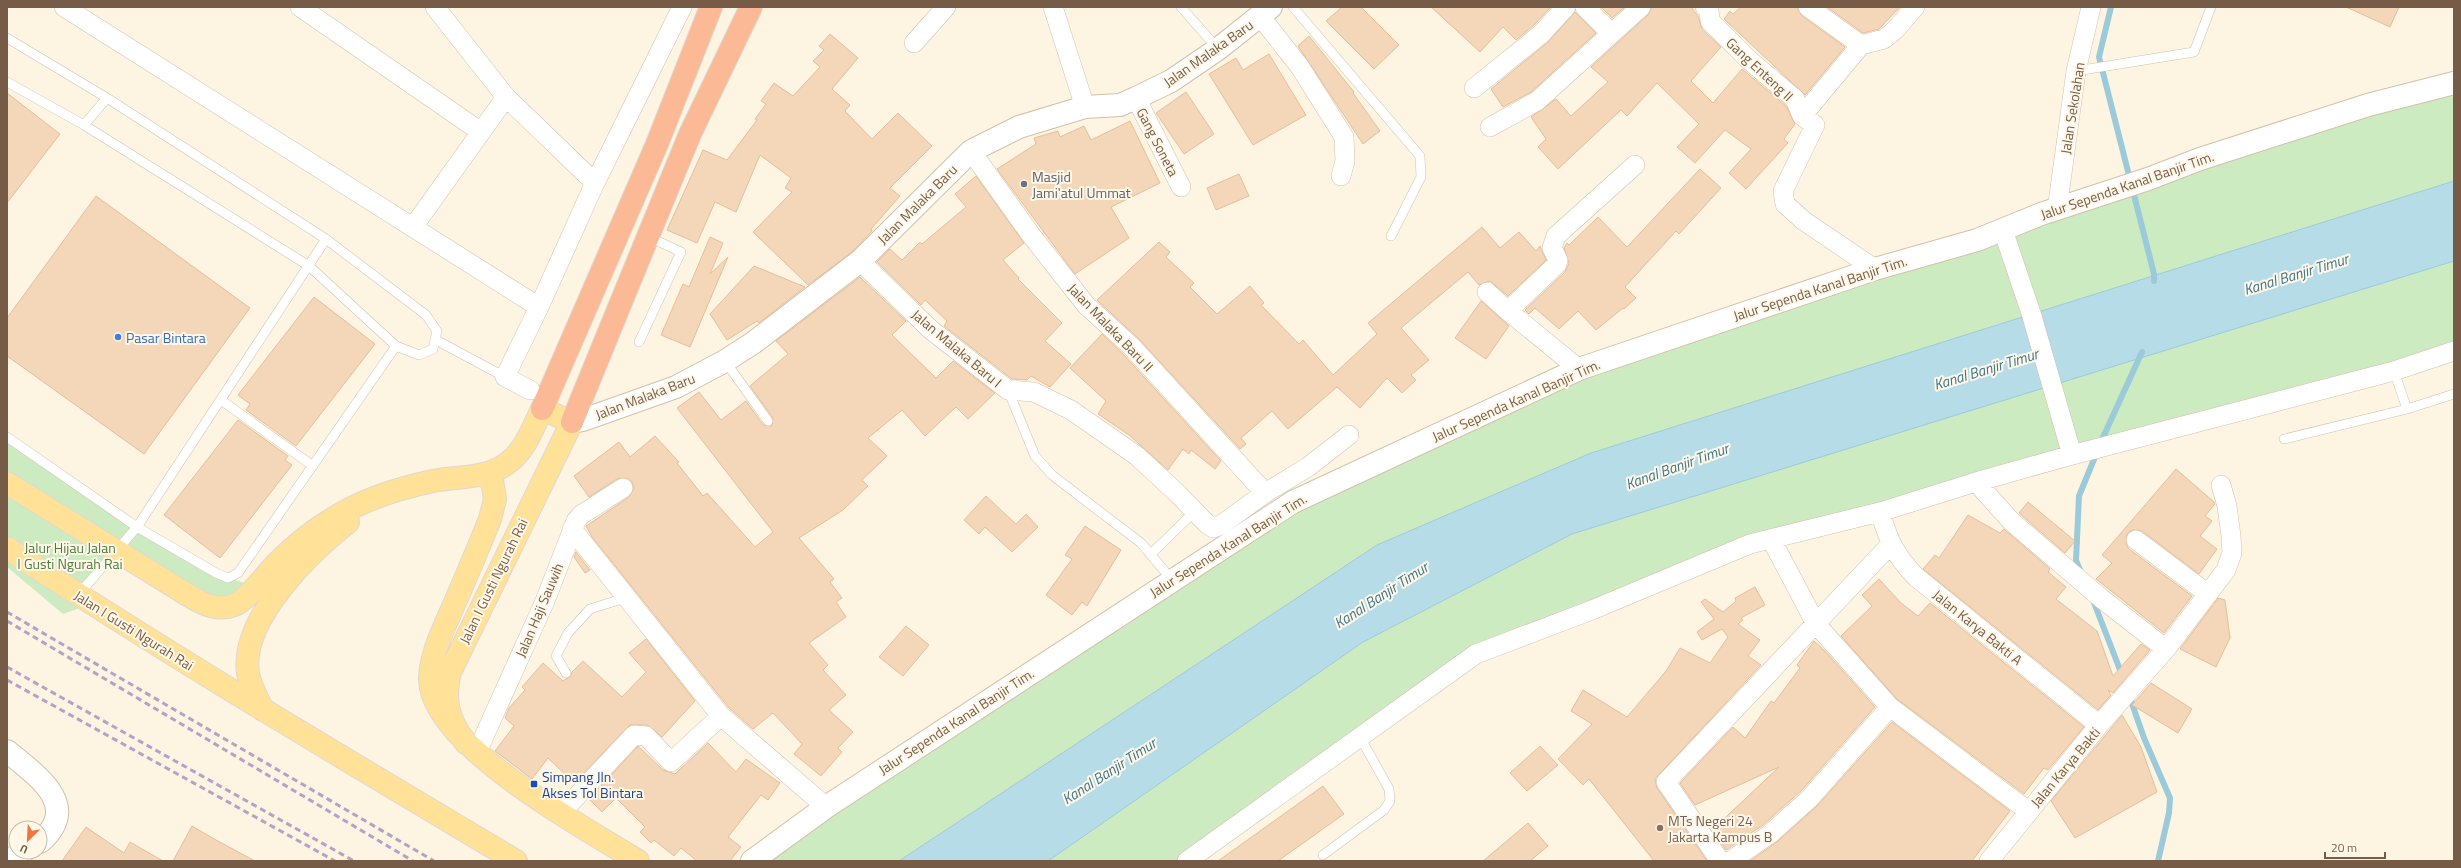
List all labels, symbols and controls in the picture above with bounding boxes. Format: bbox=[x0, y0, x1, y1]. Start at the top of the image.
street label: Jalan Malaka Baru bbox=[1159, 14, 1257, 92]
street label: Gang Enteng II bbox=[1722, 32, 1798, 106]
street label: Jalan Sekolahan bbox=[2054, 61, 2090, 155]
street label: Gang Soneta bbox=[1132, 104, 1184, 180]
street label: Jalur Sependa Kanal Banjir Tim. bbox=[2038, 145, 2216, 225]
street label: Jalan Malaka Baru bbox=[872, 159, 962, 249]
place label: Masjid Jami'atul Ummat bbox=[1032, 166, 1131, 203]
marker: Masjid Jami'atul Ummat bbox=[1019, 179, 1029, 189]
water label: Kanal Banjir Timur bbox=[2241, 247, 2353, 301]
street label: Jalur Sependa Kanal Banjir Tim. bbox=[1730, 250, 1910, 326]
street label: Jalan Malaka Baru II bbox=[1063, 278, 1159, 376]
street label: Jalan Malaka Baru I bbox=[907, 304, 1007, 392]
place label: Pasar Bintara bbox=[126, 327, 206, 348]
marker: Pasar Bintara bbox=[113, 332, 123, 342]
water label: Kanal Banjir Timur bbox=[1931, 342, 2043, 396]
street label: Jalur Sependa Kanal Banjir Tim. bbox=[1429, 353, 1603, 447]
street label: Jalan Malaka Baru bbox=[592, 367, 698, 425]
water label: Kanal Banjir Timur bbox=[1622, 436, 1734, 495]
street label: Jalur Sependa Kanal Banjir Tim. bbox=[1145, 488, 1311, 602]
street label: Jalan I Gusti Ngurah Rai bbox=[453, 515, 533, 647]
park label: Jalur Hijau Jalan I Gusti Ngurah Rai bbox=[17, 537, 123, 574]
water label: Kanal Banjir Timur bbox=[1329, 555, 1435, 634]
street label: Jalan Haji Sauwih bbox=[510, 559, 568, 661]
street label: Jalan Karya Bakti A bbox=[1929, 584, 2028, 670]
street label: Jalan I Gusti Ngurah Rai bbox=[70, 585, 198, 675]
street label: Jalur Sependa Kanal Banjir Tim. bbox=[874, 663, 1038, 779]
street label: Jalan Karya Bakti bbox=[2025, 722, 2105, 812]
water label: Kanal Banjir Timur bbox=[1057, 731, 1163, 810]
place label: Simpang Jln. Akses Tol Bintara bbox=[542, 766, 643, 803]
marker: Simpang Jln. Akses Tol Bintara bbox=[529, 779, 539, 789]
place label: MTs Negeri 24 Jakarta Kampus B bbox=[1668, 810, 1772, 847]
north arrow bbox=[8, 820, 48, 860]
marker: MTs Negeri 24 Jakarta Kampus B bbox=[1655, 823, 1665, 833]
scale bar bbox=[2325, 834, 2385, 860]
text: 20 m bbox=[2331, 838, 2357, 857]
text: U bbox=[17, 840, 30, 858]

